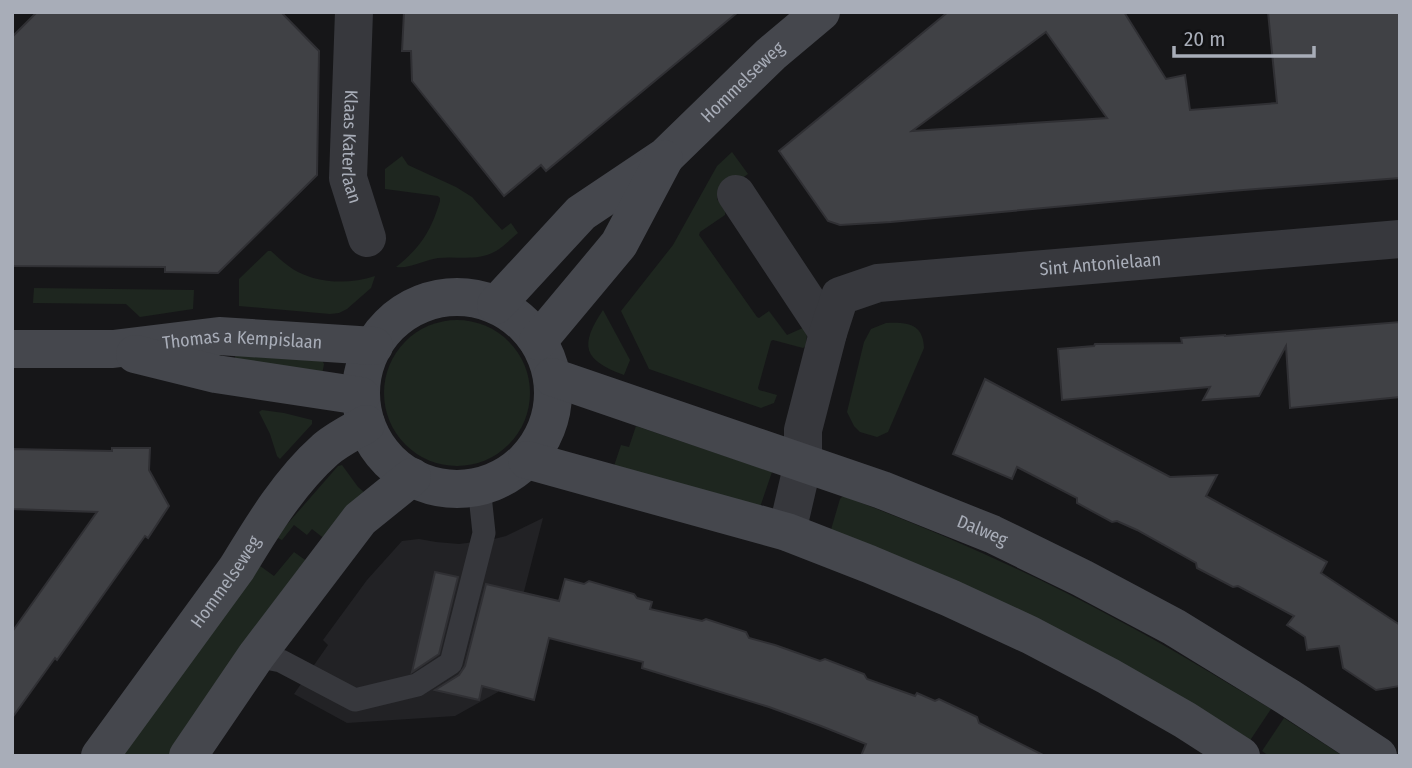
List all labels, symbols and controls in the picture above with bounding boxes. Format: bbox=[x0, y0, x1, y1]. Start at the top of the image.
scale bar bbox=[1174, 14, 1314, 58]
text: 20 m bbox=[1184, 26, 1225, 52]
street label: Hommelseweg bbox=[696, 36, 789, 127]
street label: Klaas Katerlaan bbox=[337, 89, 366, 206]
street label: Sint Antonielaan bbox=[1039, 248, 1162, 280]
street label: Thomas a Kempislaan bbox=[161, 325, 323, 354]
street label: Dalweg bbox=[954, 510, 1012, 551]
street label: Hommelseweg bbox=[186, 531, 266, 632]

